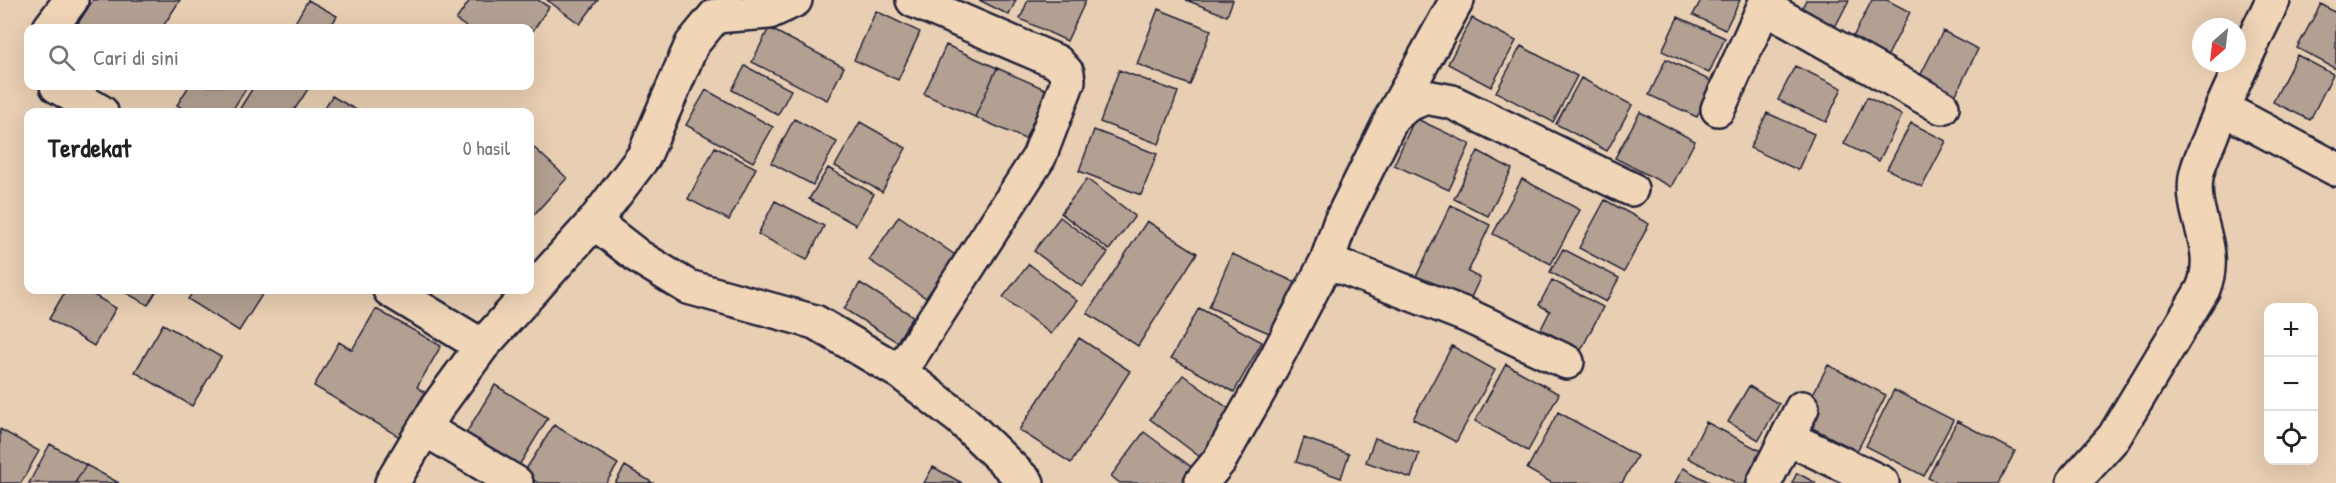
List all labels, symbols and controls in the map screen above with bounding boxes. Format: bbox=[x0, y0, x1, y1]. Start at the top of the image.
north arrow bbox=[2192, 18, 2246, 72]
search box bbox=[24, 24, 534, 90]
icon: search bbox=[45, 41, 78, 74]
text: Cari di sini bbox=[93, 42, 179, 72]
text: Terdekat bbox=[48, 130, 131, 165]
text: 0 hasil bbox=[463, 134, 510, 161]
map controls bbox=[2264, 303, 2318, 465]
button: + bbox=[2264, 303, 2318, 357]
button: − bbox=[2264, 357, 2318, 411]
button: locate bbox=[2264, 411, 2318, 465]

